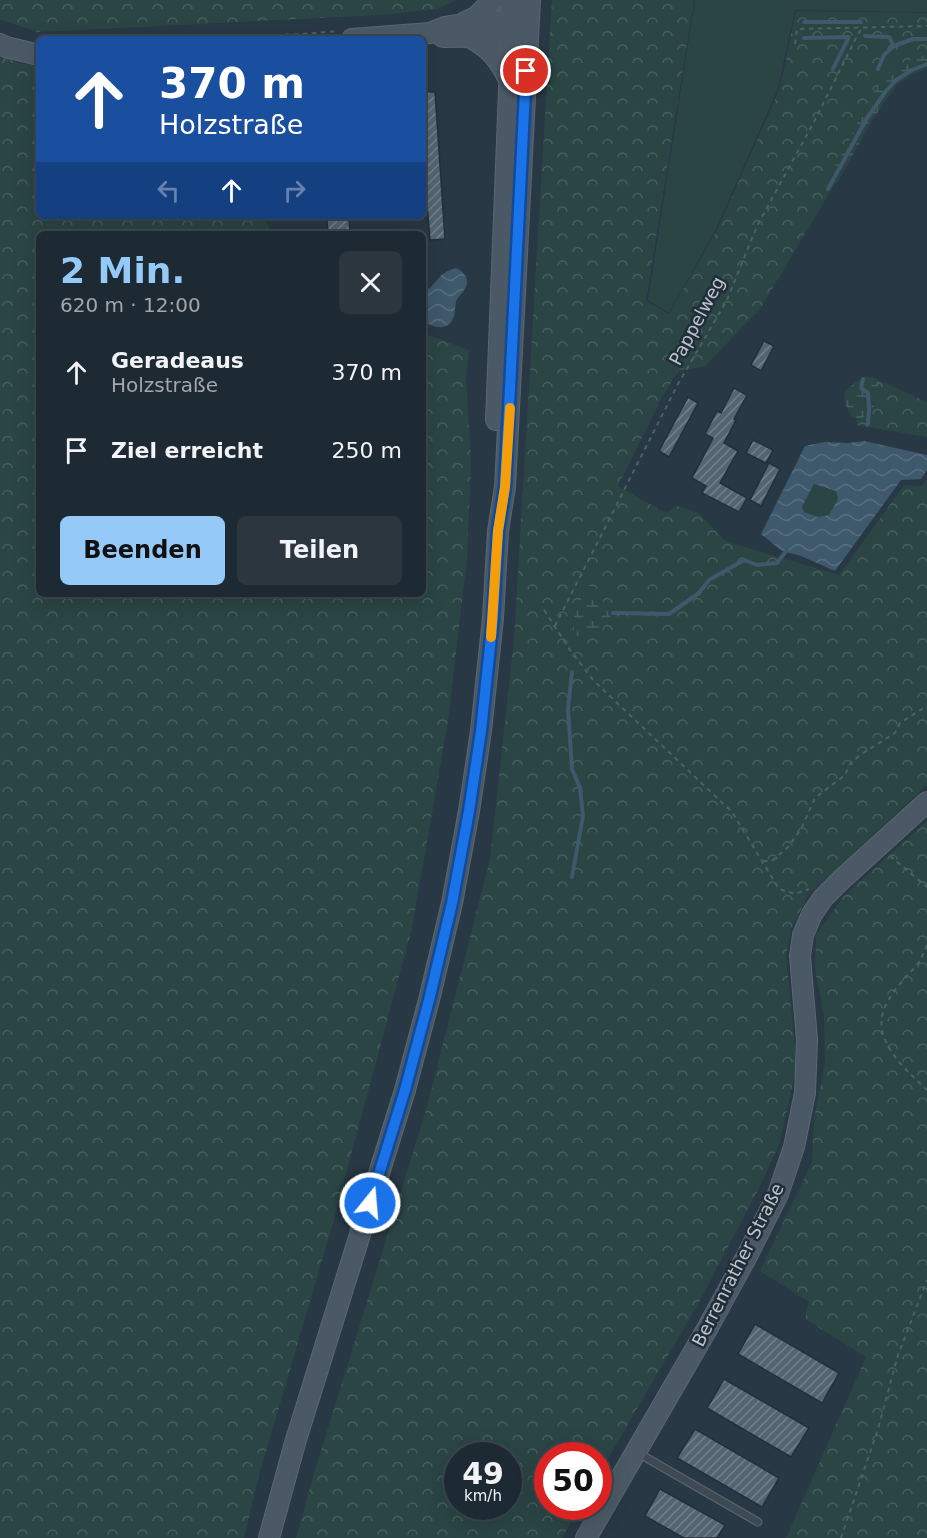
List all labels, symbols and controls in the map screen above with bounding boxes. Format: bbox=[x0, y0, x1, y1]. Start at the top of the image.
pin bbox=[500, 45, 551, 96]
icon: arrive bbox=[509, 54, 542, 87]
text: 370 m bbox=[159, 59, 305, 108]
icon: ahead bbox=[60, 60, 138, 138]
text: Holzstraße bbox=[159, 109, 303, 140]
icon: left bbox=[152, 174, 185, 207]
icon: ahead bbox=[215, 174, 248, 207]
icon: right bbox=[278, 174, 311, 207]
text: 2 Min. bbox=[60, 250, 185, 291]
button: close bbox=[339, 251, 402, 314]
street label: Pappelweg bbox=[664, 273, 729, 369]
text: 620 m · 12:00 bbox=[60, 293, 201, 317]
text: Geradeaus bbox=[111, 348, 244, 373]
icon: ahead bbox=[60, 356, 93, 389]
text: 370 m bbox=[332, 360, 402, 385]
text: Holzstraße bbox=[111, 373, 218, 397]
icon: arrive bbox=[60, 434, 93, 467]
text: Ziel erreicht bbox=[111, 438, 263, 463]
text: 250 m bbox=[332, 438, 402, 463]
button: Beenden bbox=[60, 516, 225, 585]
button: Teilen bbox=[237, 516, 402, 585]
position arrow bbox=[338, 1171, 402, 1235]
street label: Berrenrather Straße bbox=[687, 1180, 788, 1350]
speed limit sign: 50 bbox=[534, 1442, 612, 1520]
text: 49 bbox=[462, 1456, 504, 1491]
text: km/h bbox=[464, 1487, 502, 1505]

